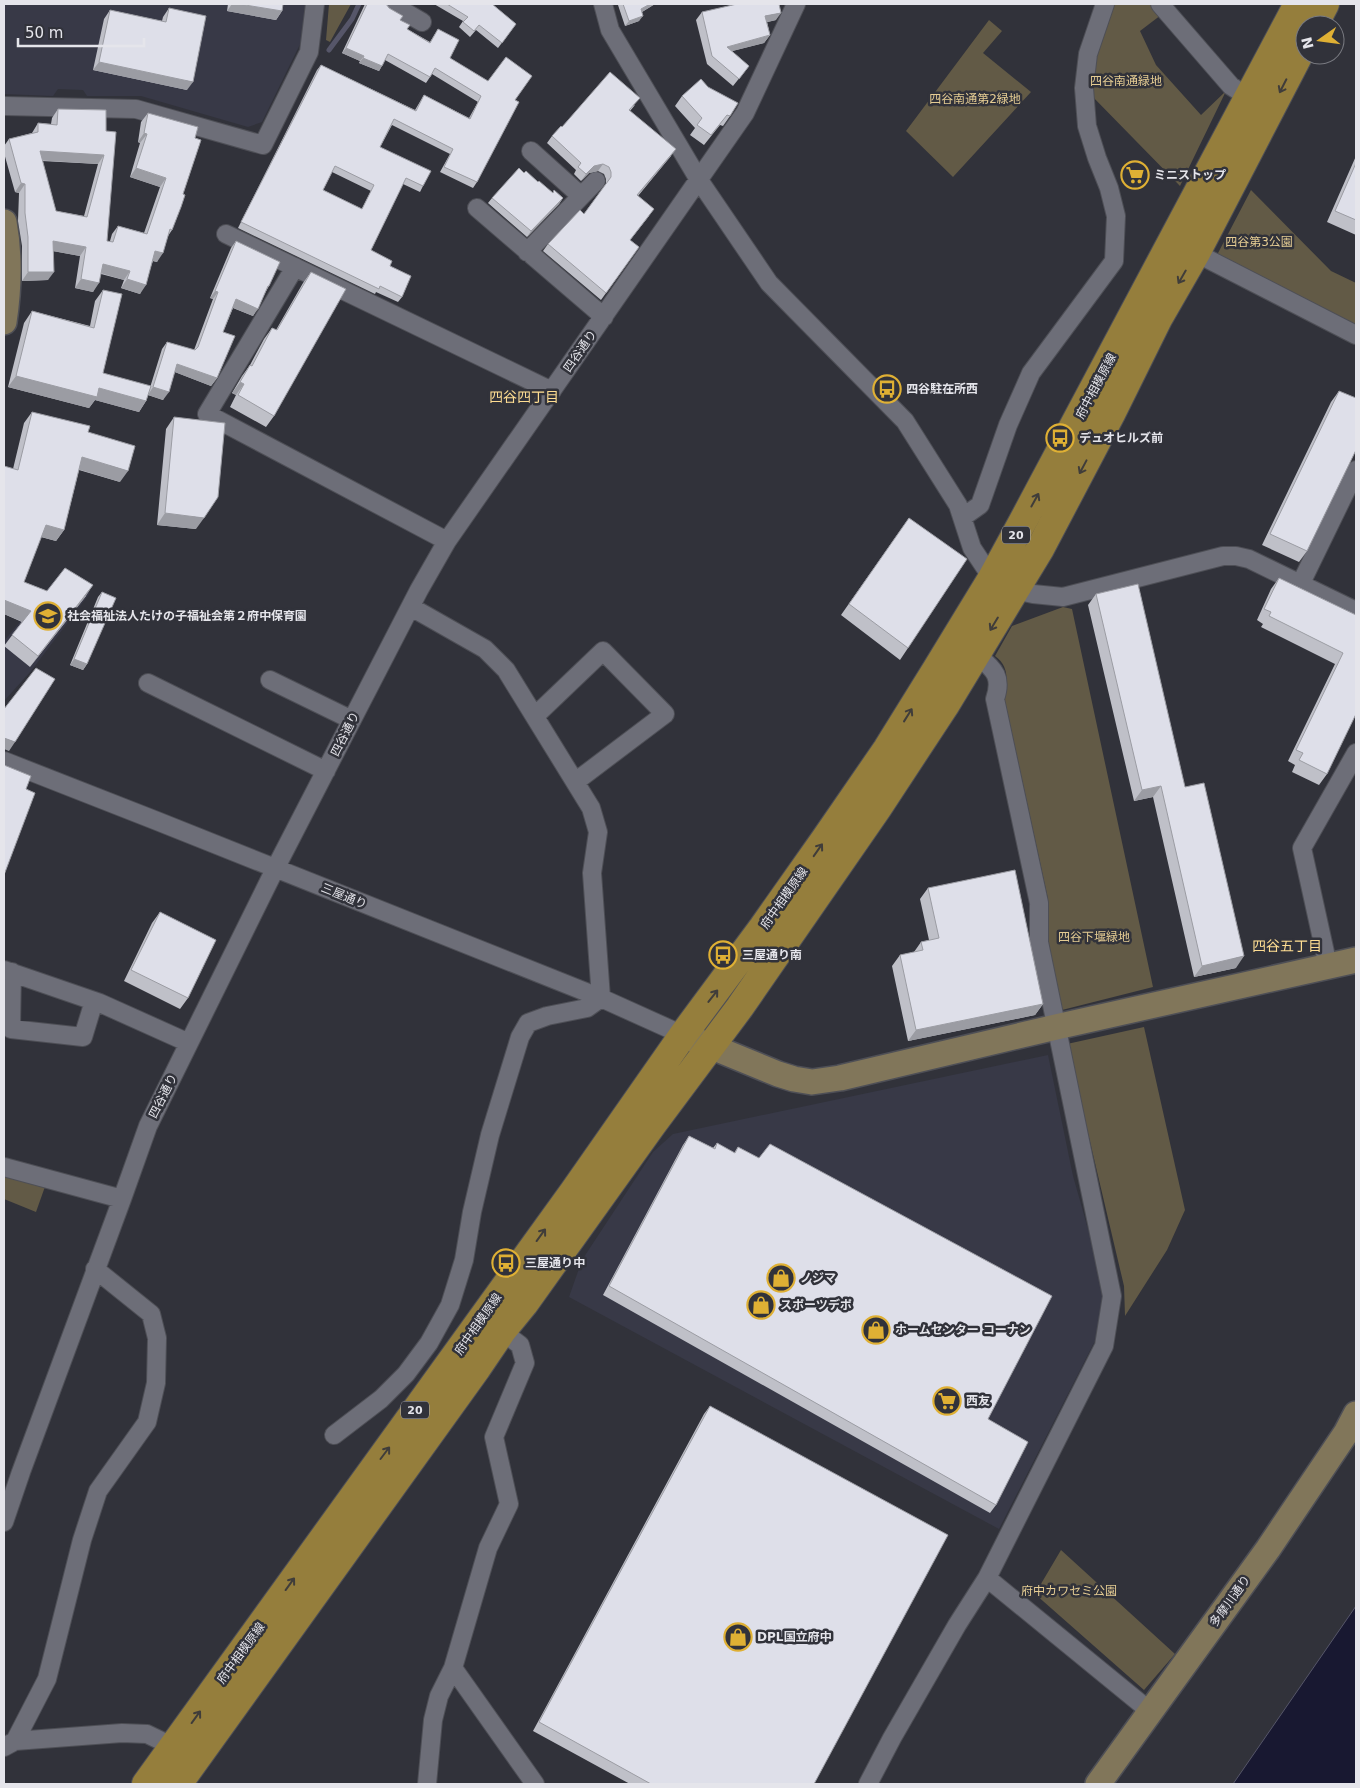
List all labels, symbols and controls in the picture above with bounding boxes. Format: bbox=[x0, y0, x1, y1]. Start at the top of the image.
scale bar bbox=[18, 15, 144, 47]
north arrow bbox=[1295, 15, 1345, 65]
text: 50 m bbox=[25, 24, 63, 42]
text: N bbox=[1298, 36, 1317, 51]
park label: 四谷南通緑地 bbox=[1090, 74, 1162, 88]
one-way arrow bbox=[1278, 79, 1288, 94]
park label: 四谷南通第2緑地 bbox=[929, 92, 1021, 106]
supermarket icon: ミニストップ bbox=[1120, 160, 1150, 190]
place label: ミニストップ bbox=[1154, 168, 1226, 182]
park label: 四谷第3公園 bbox=[1225, 235, 1293, 249]
one-way arrow bbox=[1177, 269, 1187, 283]
street label: 四谷通り bbox=[560, 327, 600, 375]
street label: 府中相模原線 bbox=[1073, 351, 1119, 421]
bus stop icon: 四谷駐在所西 bbox=[872, 374, 902, 404]
place label: 四谷駐在所西 bbox=[906, 382, 978, 396]
district label: 四谷四丁目 bbox=[489, 389, 559, 405]
bus stop icon: デュオヒルズ前 bbox=[1045, 423, 1075, 453]
place label: デュオヒルズ前 bbox=[1079, 431, 1163, 445]
one-way arrow bbox=[1078, 459, 1087, 474]
one-way arrow bbox=[1031, 493, 1040, 508]
road number: 20 bbox=[1002, 526, 1030, 544]
school or university icon: 社会福祉法人たけの子福祉会第２府中保育園 bbox=[33, 601, 63, 631]
place label: 社会福祉法人たけの子福祉会第２府中保育園 bbox=[67, 609, 307, 623]
one-way arrow bbox=[989, 616, 999, 630]
one-way arrow bbox=[902, 708, 913, 722]
street label: 四谷通り bbox=[328, 709, 362, 759]
one-way arrow bbox=[812, 844, 823, 857]
street label: 府中相模原線 bbox=[758, 864, 810, 932]
street label: 三屋通り bbox=[319, 881, 369, 911]
park label: 四谷下堰緑地 bbox=[1058, 930, 1130, 944]
district label: 四谷五丁目 bbox=[1252, 938, 1322, 954]
bus stop icon: 三屋通り南 bbox=[708, 940, 738, 970]
place label: 三屋通り南 bbox=[742, 948, 802, 962]
one-way arrow bbox=[707, 990, 718, 1003]
street label: 四谷通り bbox=[146, 1071, 180, 1121]
one-way arrow bbox=[536, 1228, 546, 1242]
bus stop icon: 三屋通り中 bbox=[491, 1248, 521, 1278]
place label: 三屋通り中 bbox=[525, 1256, 585, 1270]
shop icon: ノジマ bbox=[766, 1263, 796, 1293]
place label: ノジマ bbox=[800, 1271, 836, 1285]
street label: 府中相模原線 bbox=[452, 1290, 504, 1358]
shop icon: スポーツデポ bbox=[746, 1290, 776, 1320]
place label: スポーツデポ bbox=[780, 1298, 852, 1312]
shop icon: ホームセンター コーナン bbox=[861, 1315, 891, 1345]
place label: ホームセンター コーナン bbox=[895, 1323, 1031, 1337]
supermarket icon: 西友 bbox=[932, 1386, 962, 1416]
place label: 西友 bbox=[966, 1394, 990, 1408]
road number: 20 bbox=[401, 1402, 429, 1418]
one-way arrow bbox=[379, 1446, 390, 1459]
street label: 多摩川通り bbox=[1207, 1573, 1253, 1629]
one-way arrow bbox=[285, 1578, 295, 1592]
park label: 府中カワセミ公園 bbox=[1021, 1584, 1117, 1598]
street label: 府中相模原線 bbox=[214, 1620, 268, 1686]
shop icon: DPL国立府中 bbox=[723, 1622, 753, 1652]
place label: DPL国立府中 bbox=[757, 1630, 831, 1644]
one-way arrow bbox=[191, 1710, 201, 1724]

